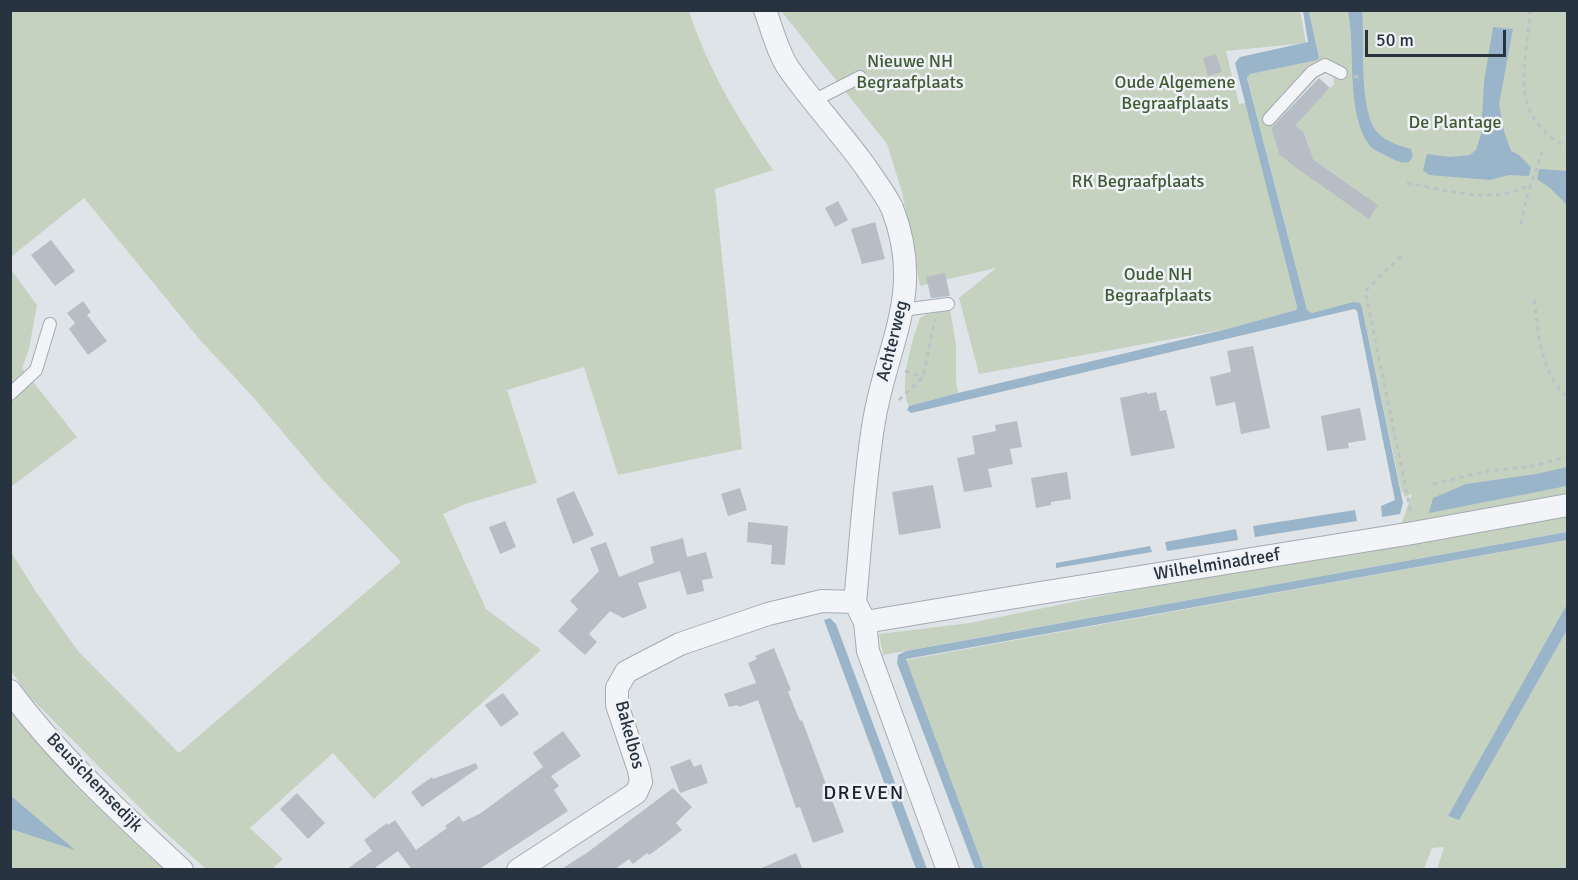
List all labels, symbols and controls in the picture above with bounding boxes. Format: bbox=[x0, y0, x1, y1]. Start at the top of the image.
scale bar bbox=[1368, 18, 1509, 56]
text: 50 m bbox=[1376, 29, 1414, 51]
park label: Nieuwe NH Begraafplaats bbox=[856, 51, 964, 94]
park label: Oude Algemene Begraafplaats bbox=[1115, 72, 1235, 115]
park label: De Plantage bbox=[1409, 112, 1501, 134]
park label: RK Begraafplaats bbox=[1072, 171, 1204, 193]
park label: Oude NH Begraafplaats bbox=[1104, 264, 1212, 306]
street label: Achterweg bbox=[873, 298, 913, 384]
street label: Wilhelminadreef bbox=[1152, 544, 1282, 586]
street label: Bakelbos bbox=[610, 699, 648, 771]
street label: Beusichemsedijk bbox=[41, 729, 147, 837]
district label: DREVEN bbox=[823, 782, 905, 806]

